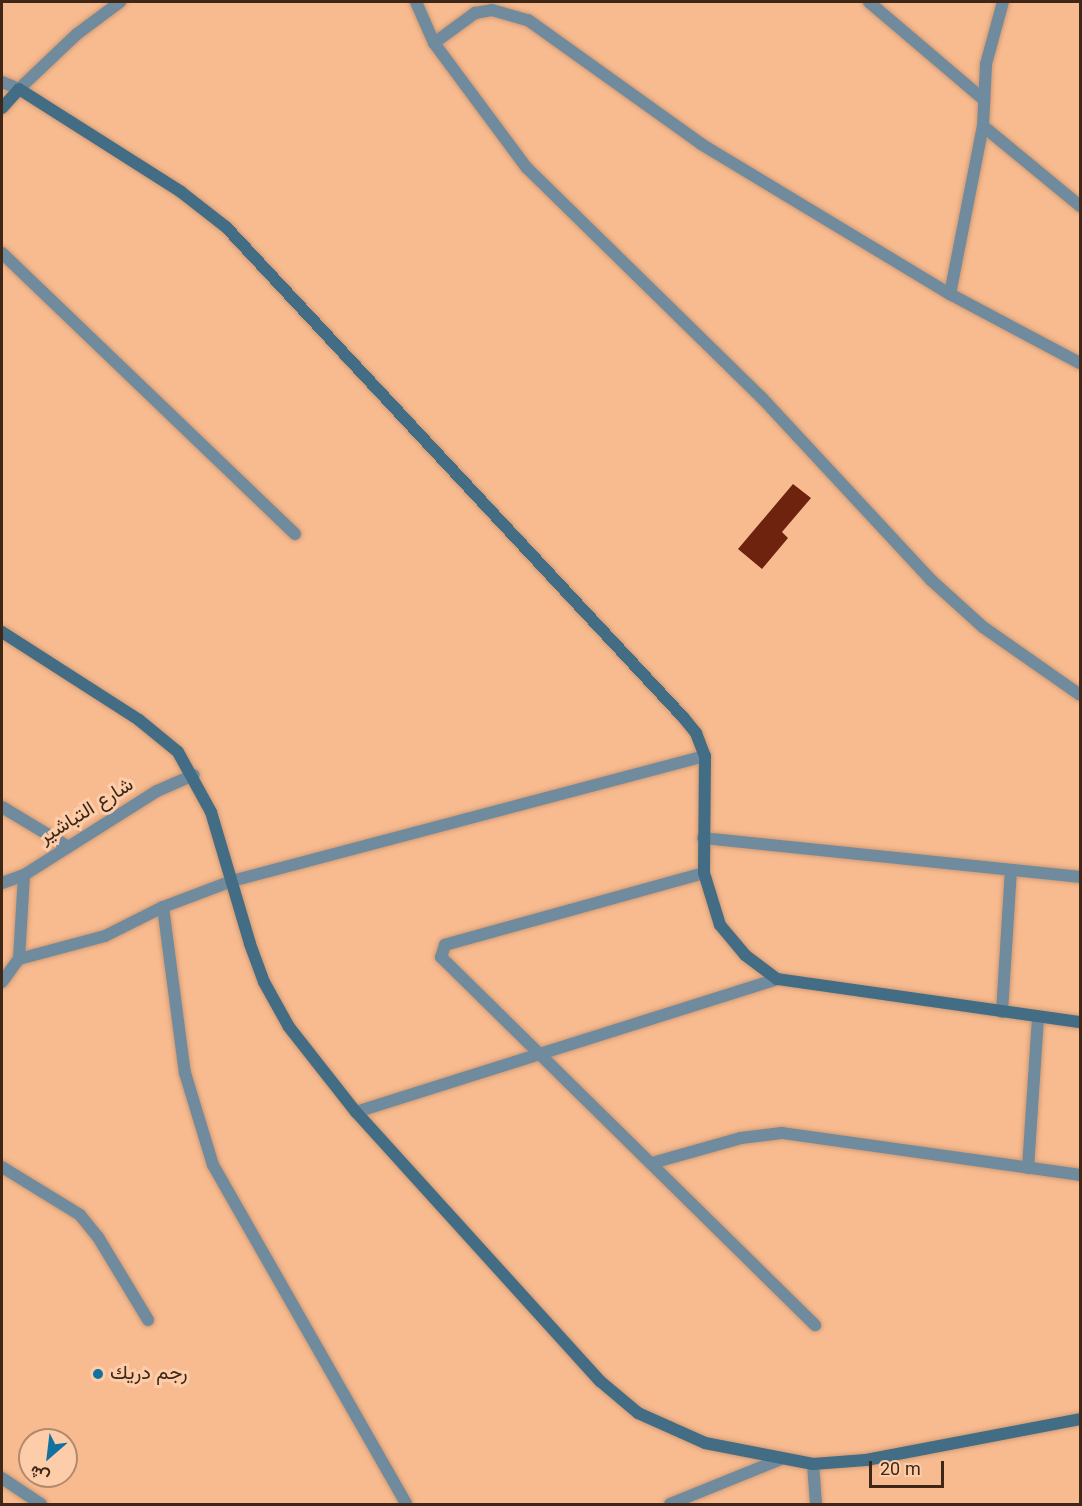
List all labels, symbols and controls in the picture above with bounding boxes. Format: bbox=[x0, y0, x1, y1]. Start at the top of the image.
street label: شارع التباشير bbox=[35, 774, 139, 850]
place label: رجم دريك bbox=[110, 1362, 188, 1386]
marker: رجم دريك bbox=[91, 1367, 105, 1381]
north arrow bbox=[18, 1428, 78, 1488]
scale bar bbox=[872, 1449, 947, 1487]
text: ش bbox=[26, 1457, 55, 1488]
text: 20 m bbox=[880, 1457, 921, 1485]

